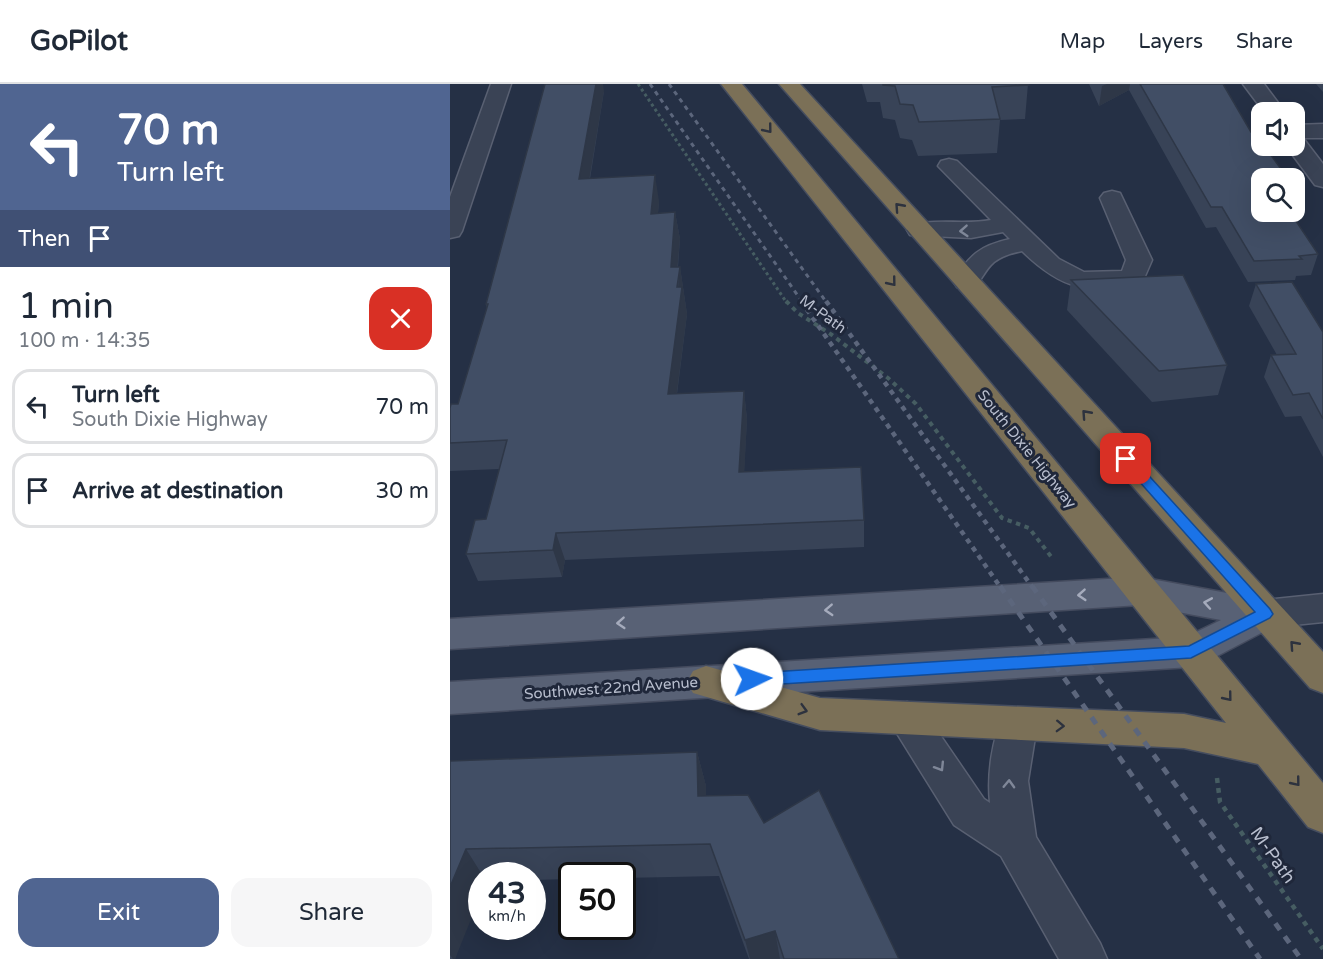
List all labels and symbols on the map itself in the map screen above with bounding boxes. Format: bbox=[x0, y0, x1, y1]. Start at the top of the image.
one-way arrow bbox=[760, 123, 771, 134]
one-way arrow bbox=[895, 203, 906, 214]
one-way arrow bbox=[959, 225, 968, 238]
one-way arrow bbox=[885, 275, 896, 286]
street label: M-Path bbox=[796, 291, 850, 337]
street label: South Dixie Highway bbox=[974, 386, 1080, 512]
one-way arrow bbox=[1082, 410, 1093, 421]
pin bbox=[1100, 433, 1151, 484]
one-way arrow bbox=[1077, 589, 1086, 602]
one-way arrow bbox=[1203, 597, 1213, 610]
one-way arrow bbox=[825, 604, 834, 617]
one-way arrow bbox=[617, 616, 626, 629]
one-way arrow bbox=[1290, 642, 1301, 652]
position arrow bbox=[720, 647, 784, 711]
street label: Southwest 22nd Avenue bbox=[523, 673, 699, 703]
one-way arrow bbox=[1220, 690, 1231, 701]
one-way arrow bbox=[798, 702, 808, 715]
one-way arrow bbox=[1055, 720, 1064, 732]
one-way arrow bbox=[933, 761, 945, 771]
one-way arrow bbox=[1289, 775, 1300, 786]
one-way arrow bbox=[1002, 780, 1015, 789]
street label: M-Path bbox=[1246, 822, 1300, 888]
speed limit sign: 50 bbox=[558, 862, 636, 940]

